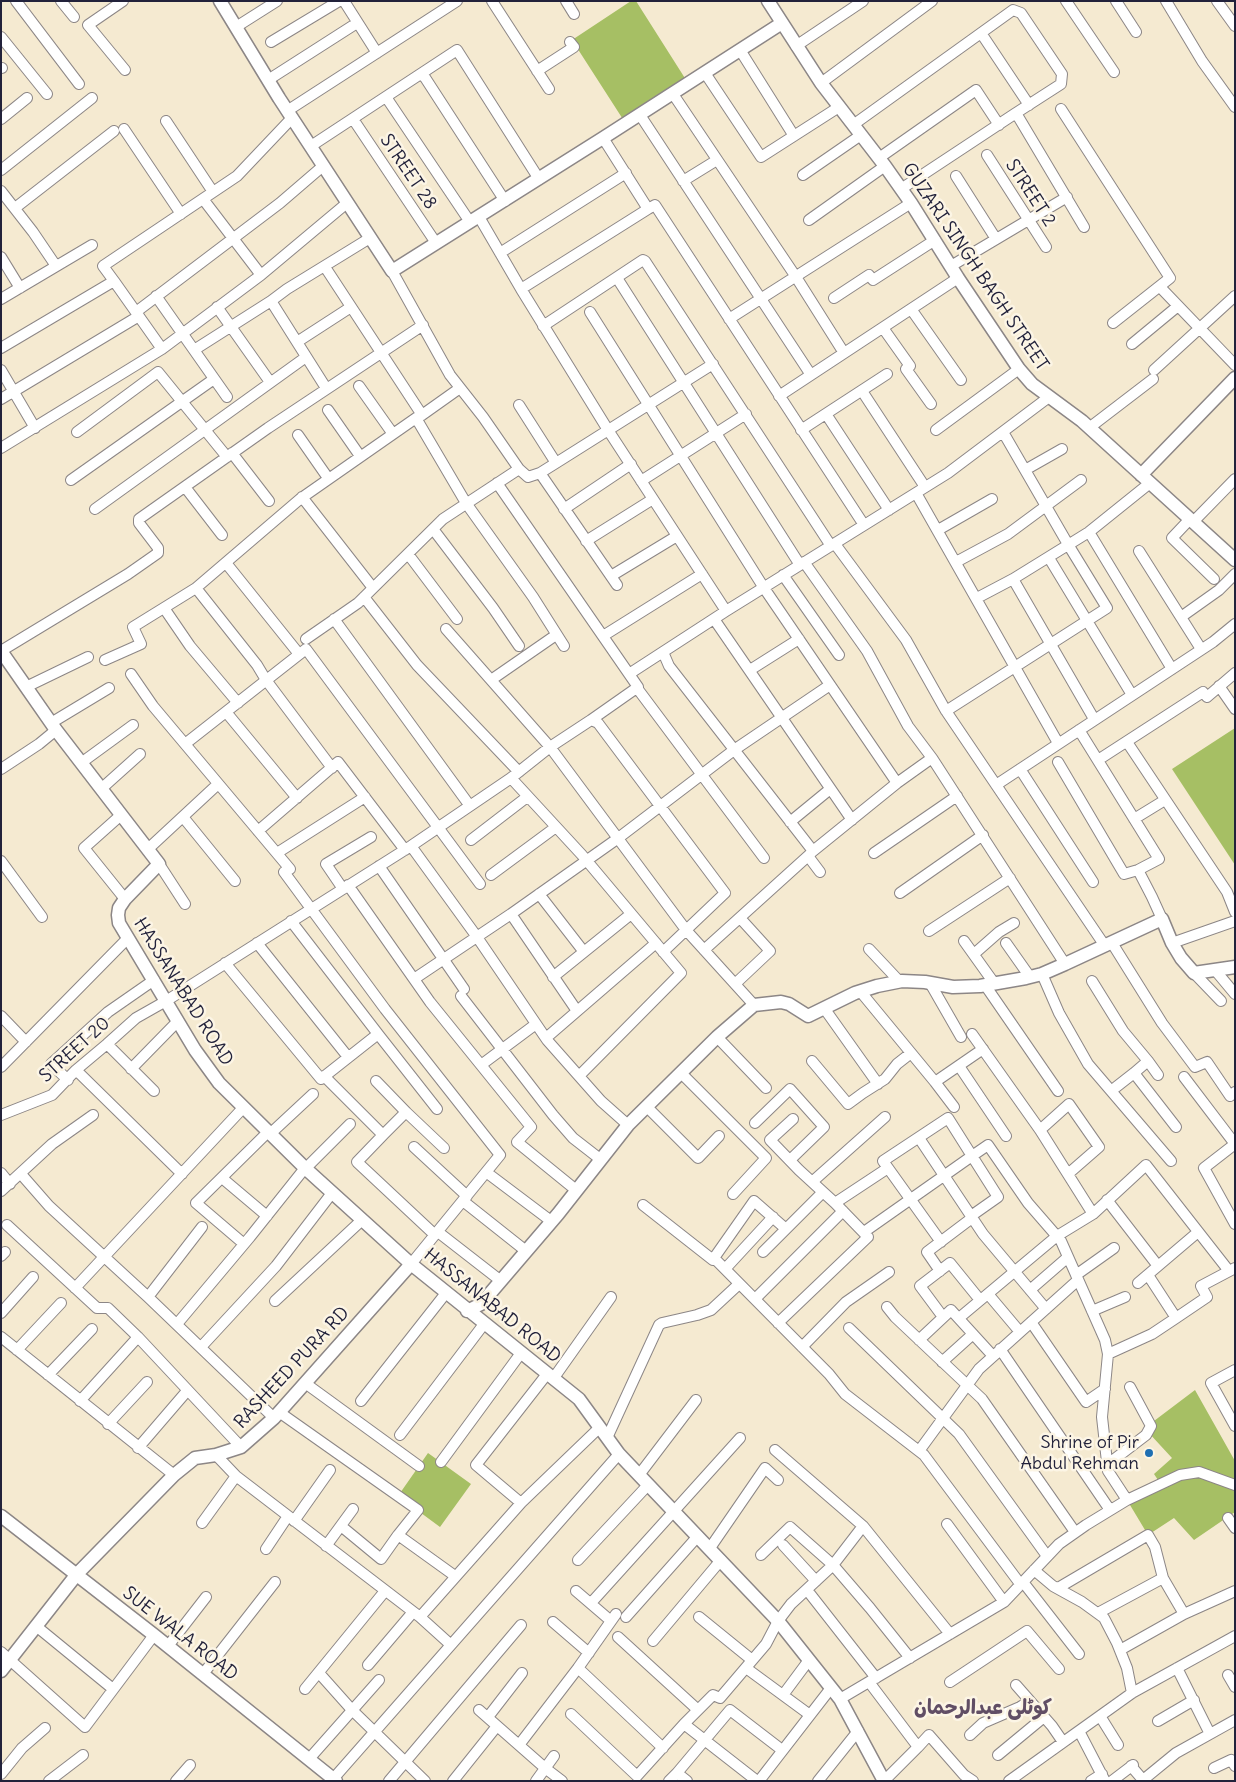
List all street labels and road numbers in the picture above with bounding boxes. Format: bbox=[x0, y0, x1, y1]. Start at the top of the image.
street label: STREET 28 bbox=[375, 130, 441, 214]
street label: STREET 2 bbox=[1000, 155, 1060, 231]
street label: GUZARI SINGH BAGH STREET bbox=[897, 159, 1053, 375]
street label: HASSANABAD ROAD bbox=[129, 914, 237, 1070]
street label: STREET 20 bbox=[35, 1013, 115, 1087]
street label: HASSANABAD ROAD bbox=[419, 1244, 565, 1368]
street label: RASHEED PURA RD bbox=[230, 1303, 354, 1433]
street label: SUE WALA ROAD bbox=[118, 1582, 242, 1686]

